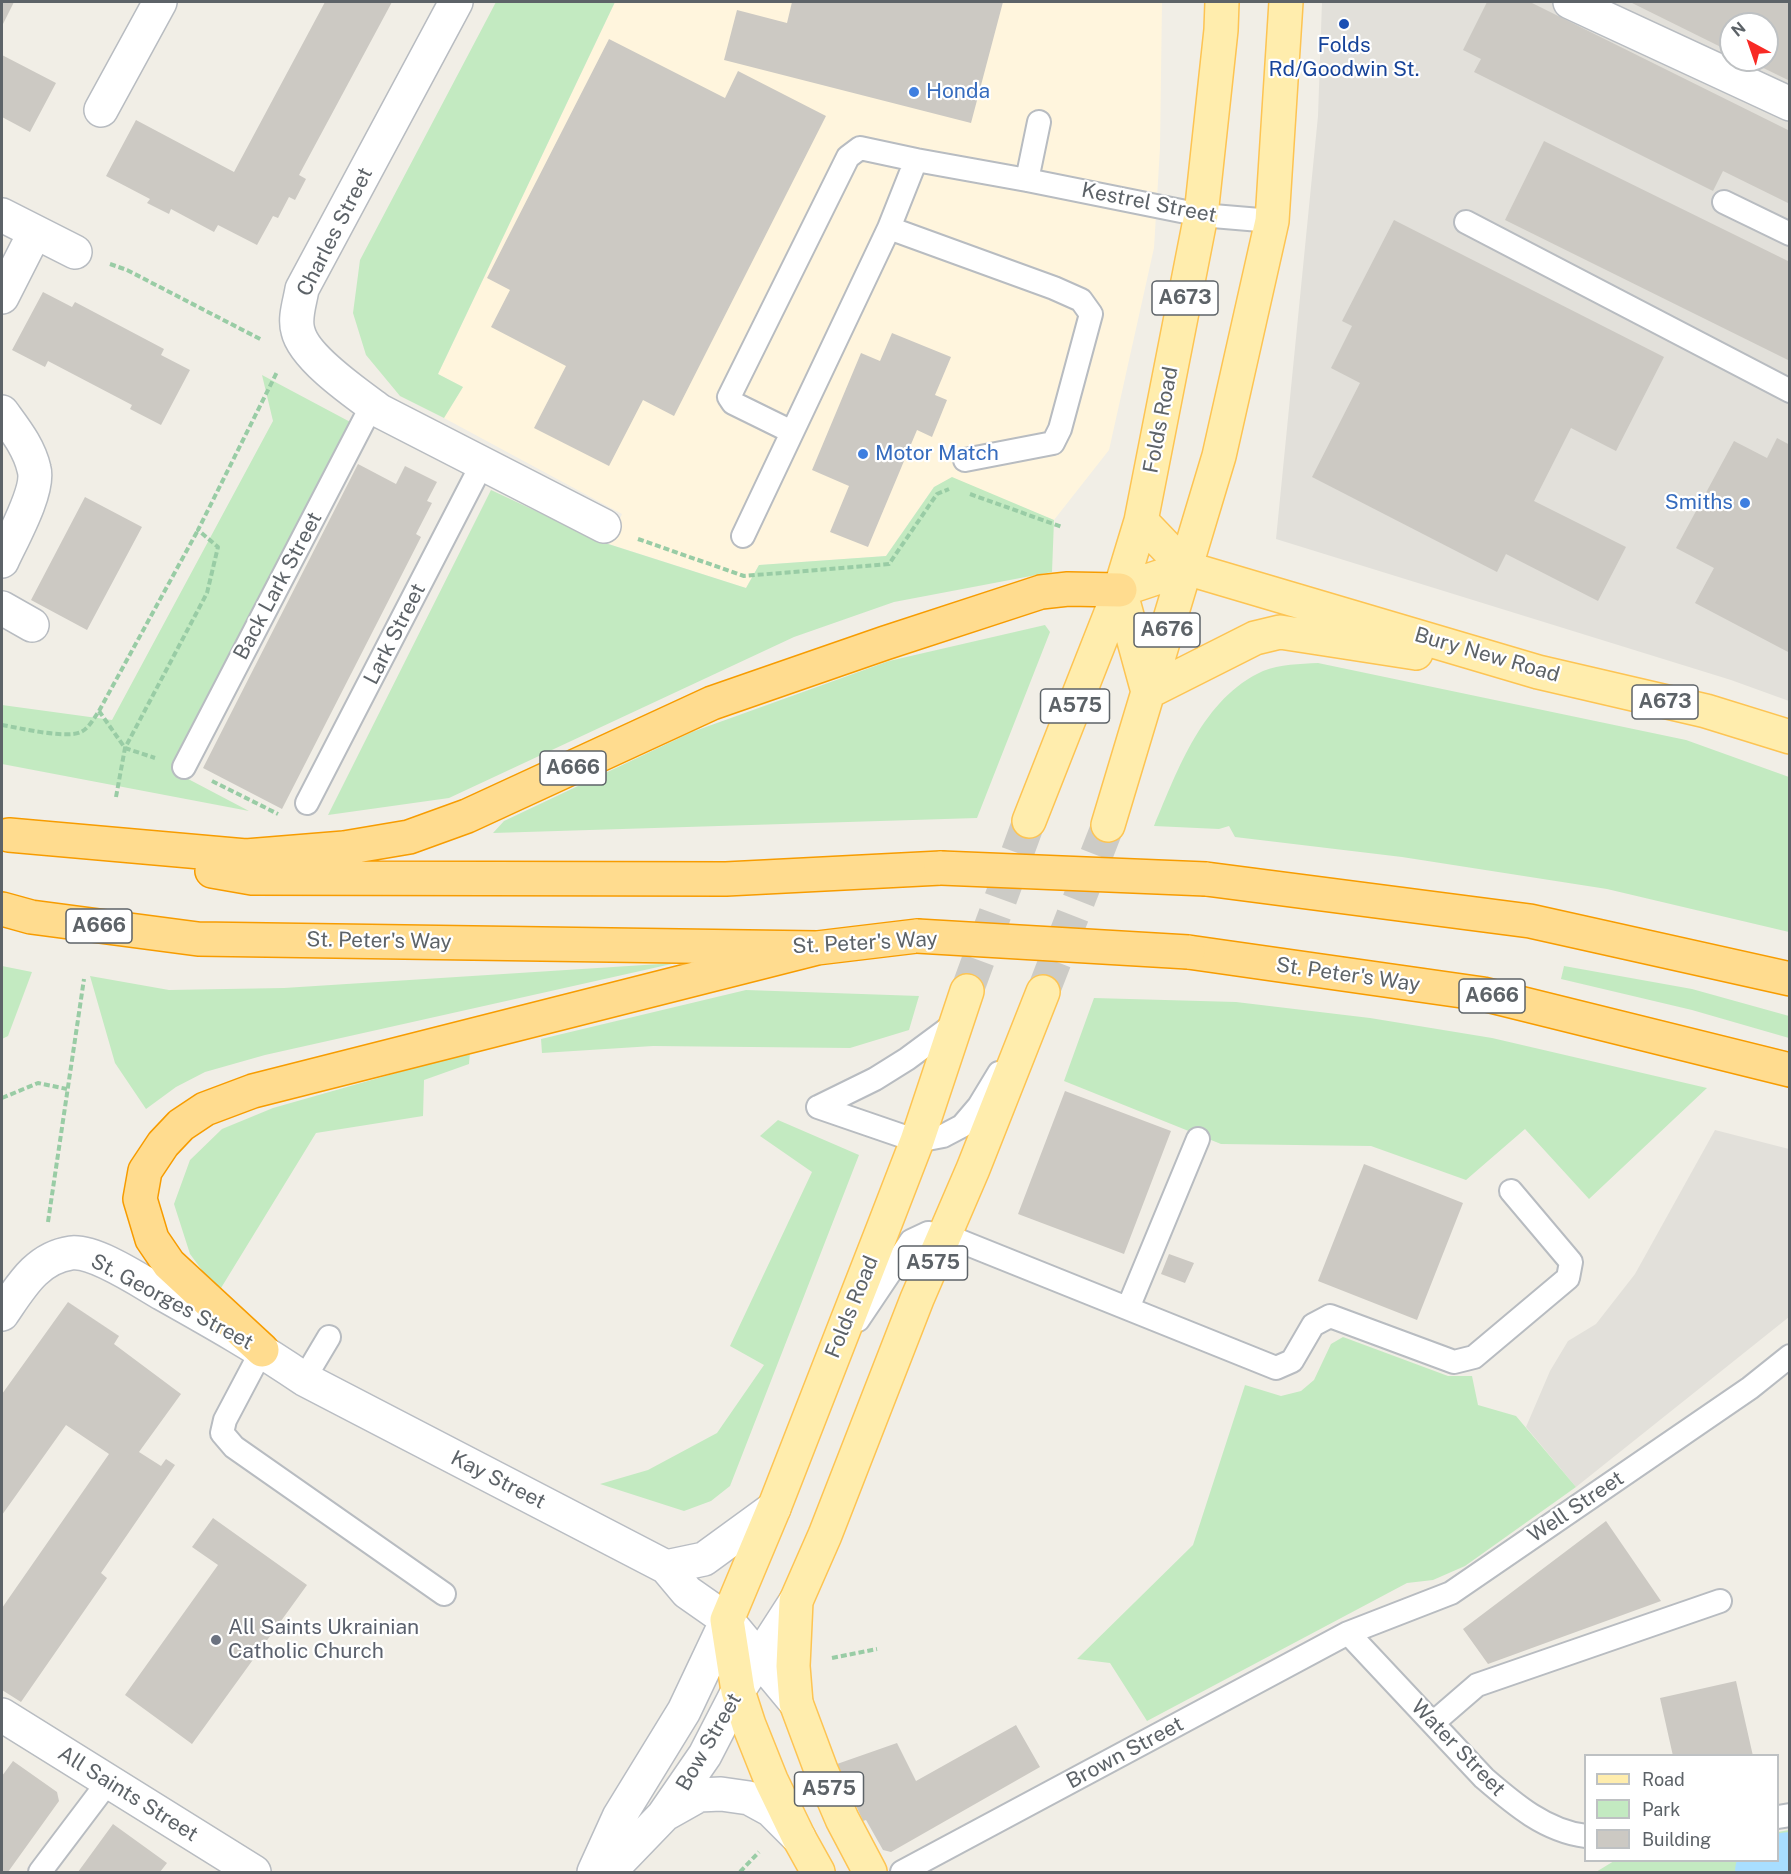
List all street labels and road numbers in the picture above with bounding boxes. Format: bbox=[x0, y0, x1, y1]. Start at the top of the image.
street label: Charles Street bbox=[292, 163, 378, 301]
street label: Kestrel Street bbox=[1079, 178, 1219, 228]
road number: A673 bbox=[1152, 281, 1218, 315]
street label: Folds Road bbox=[1138, 365, 1184, 475]
street label: Back Lark Street bbox=[228, 508, 328, 664]
street label: Lark Street bbox=[359, 579, 431, 689]
road number: A676 bbox=[1134, 613, 1200, 647]
street label: Bury New Road bbox=[1411, 622, 1563, 688]
road number: A673 bbox=[1632, 685, 1698, 719]
road number: A575 bbox=[1040, 689, 1110, 723]
road number: A666 bbox=[540, 751, 606, 785]
road number: A666 bbox=[66, 909, 132, 943]
street label: St. Peter's Way bbox=[306, 927, 452, 955]
street label: St. Peter's Way bbox=[792, 927, 938, 959]
street label: St. Peter's Way bbox=[1274, 952, 1422, 998]
road number: A666 bbox=[1459, 979, 1525, 1013]
road number: A575 bbox=[898, 1246, 968, 1280]
street label: St. Georges Street bbox=[86, 1249, 258, 1355]
street label: Folds Road bbox=[820, 1252, 884, 1362]
street label: Kay Street bbox=[446, 1445, 550, 1515]
street label: Well Street bbox=[1523, 1466, 1629, 1548]
street label: Bow Street bbox=[671, 1689, 747, 1795]
street label: Water Street bbox=[1406, 1694, 1510, 1802]
street label: Brown Street bbox=[1062, 1712, 1188, 1794]
street label: All Saints Street bbox=[53, 1741, 203, 1847]
road number: A575 bbox=[794, 1772, 864, 1806]

